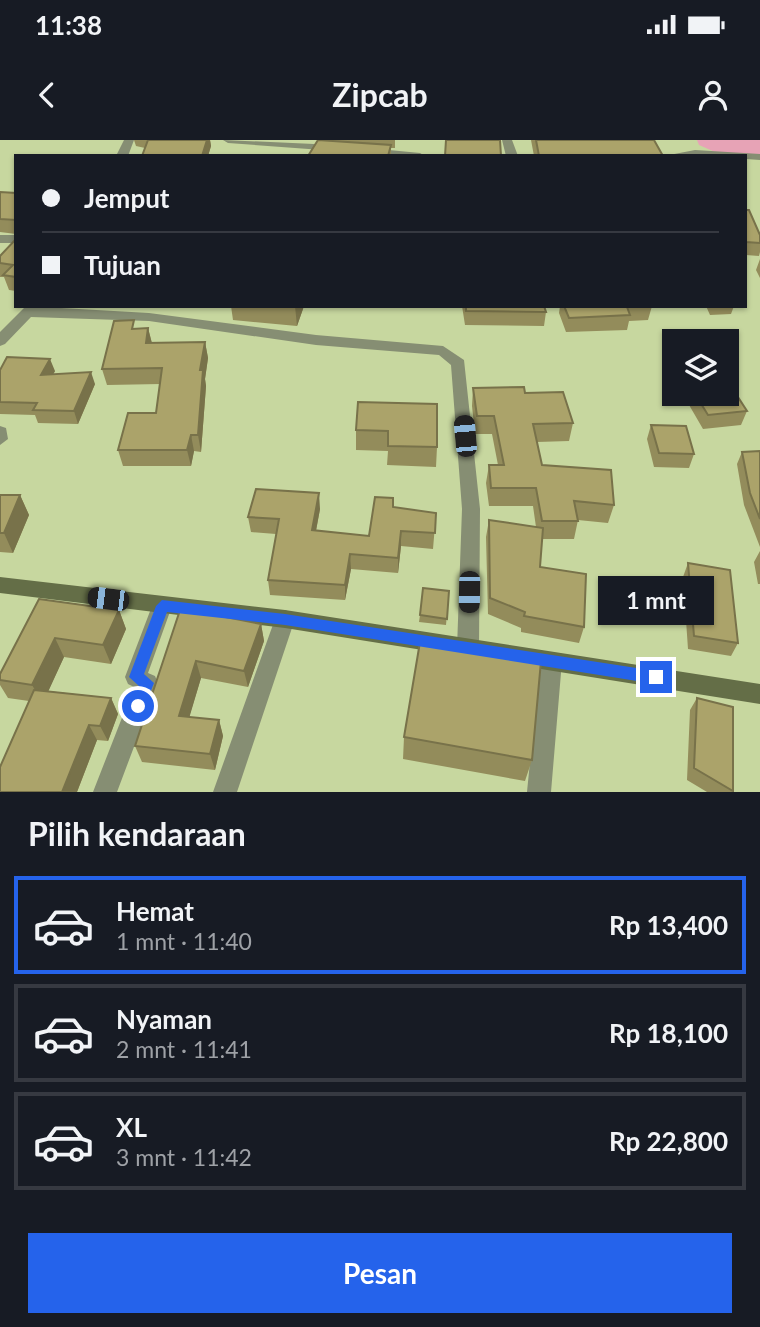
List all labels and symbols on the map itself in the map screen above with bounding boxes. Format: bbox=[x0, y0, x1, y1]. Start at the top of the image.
car bbox=[453, 414, 478, 458]
car bbox=[459, 571, 480, 613]
callout: 1 mnt bbox=[598, 575, 714, 624]
car bbox=[86, 586, 131, 612]
route end bbox=[640, 661, 672, 693]
route start bbox=[122, 690, 154, 722]

